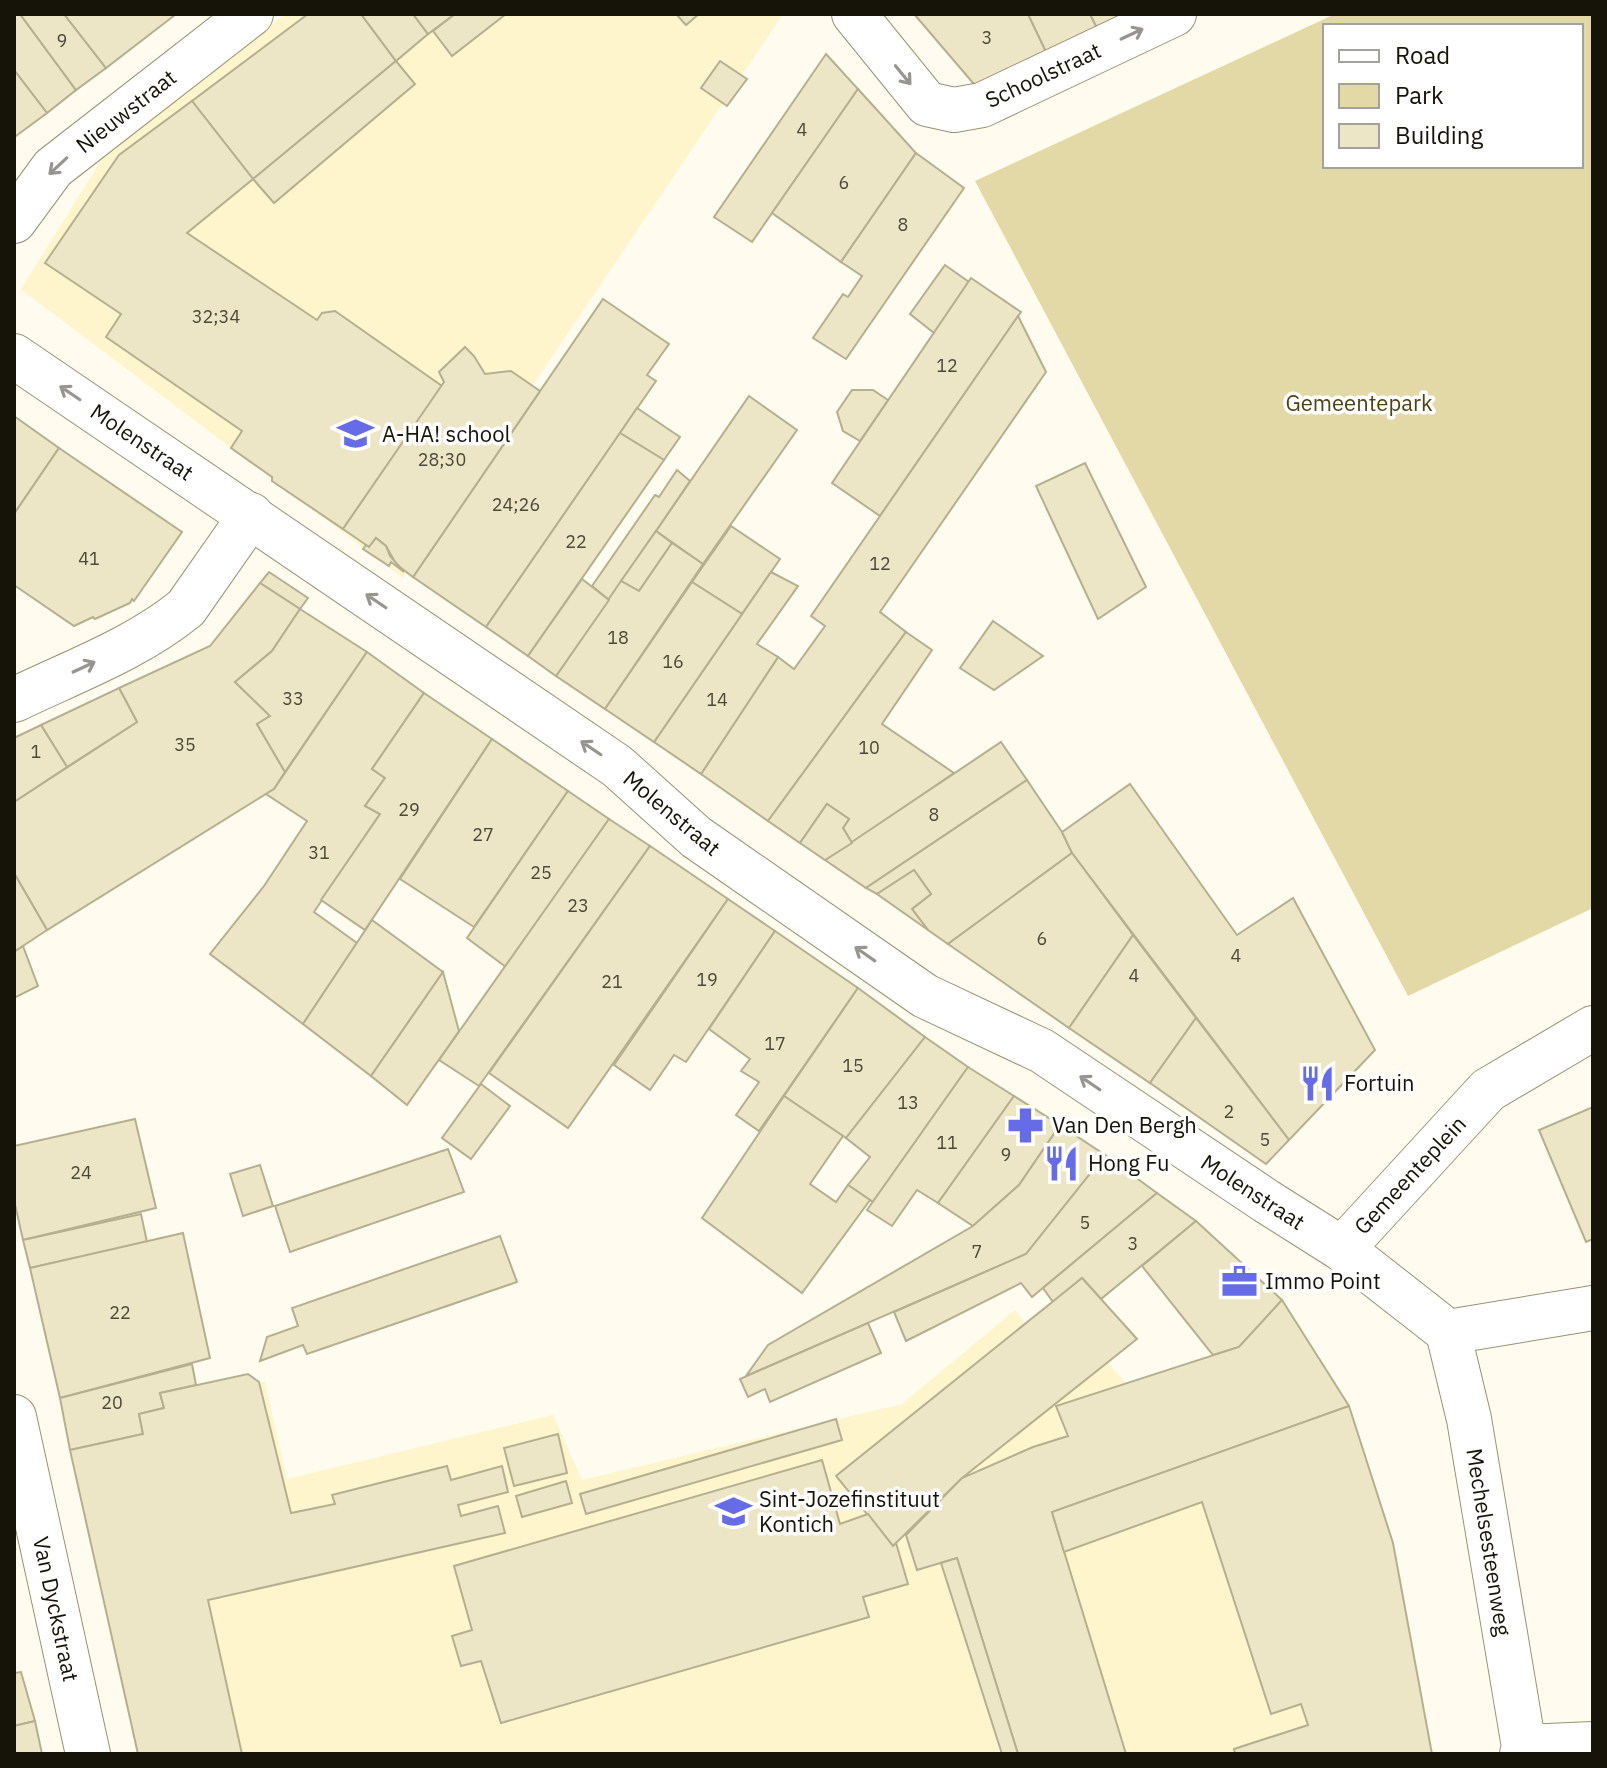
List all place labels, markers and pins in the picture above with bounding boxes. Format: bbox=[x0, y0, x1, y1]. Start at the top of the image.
school or university icon: A-HA! school bbox=[337, 415, 375, 453]
place label: A-HA! school bbox=[382, 419, 510, 448]
restaurant icon: Fortuin bbox=[1299, 1064, 1337, 1102]
place label: Fortuin bbox=[1344, 1068, 1414, 1097]
pharmacy icon: Van Den Bergh bbox=[1007, 1106, 1045, 1144]
place label: Van Den Bergh bbox=[1052, 1110, 1197, 1139]
restaurant icon: Hong Fu bbox=[1043, 1144, 1081, 1182]
place label: Hong Fu bbox=[1088, 1148, 1169, 1177]
office icon: Immo Point bbox=[1220, 1262, 1258, 1300]
place label: Immo Point bbox=[1265, 1266, 1381, 1295]
place label: Sint-Jozefinstituut Kontich bbox=[759, 1484, 940, 1538]
school or university icon: Sint-Jozefinstituut Kontich bbox=[714, 1493, 752, 1531]

